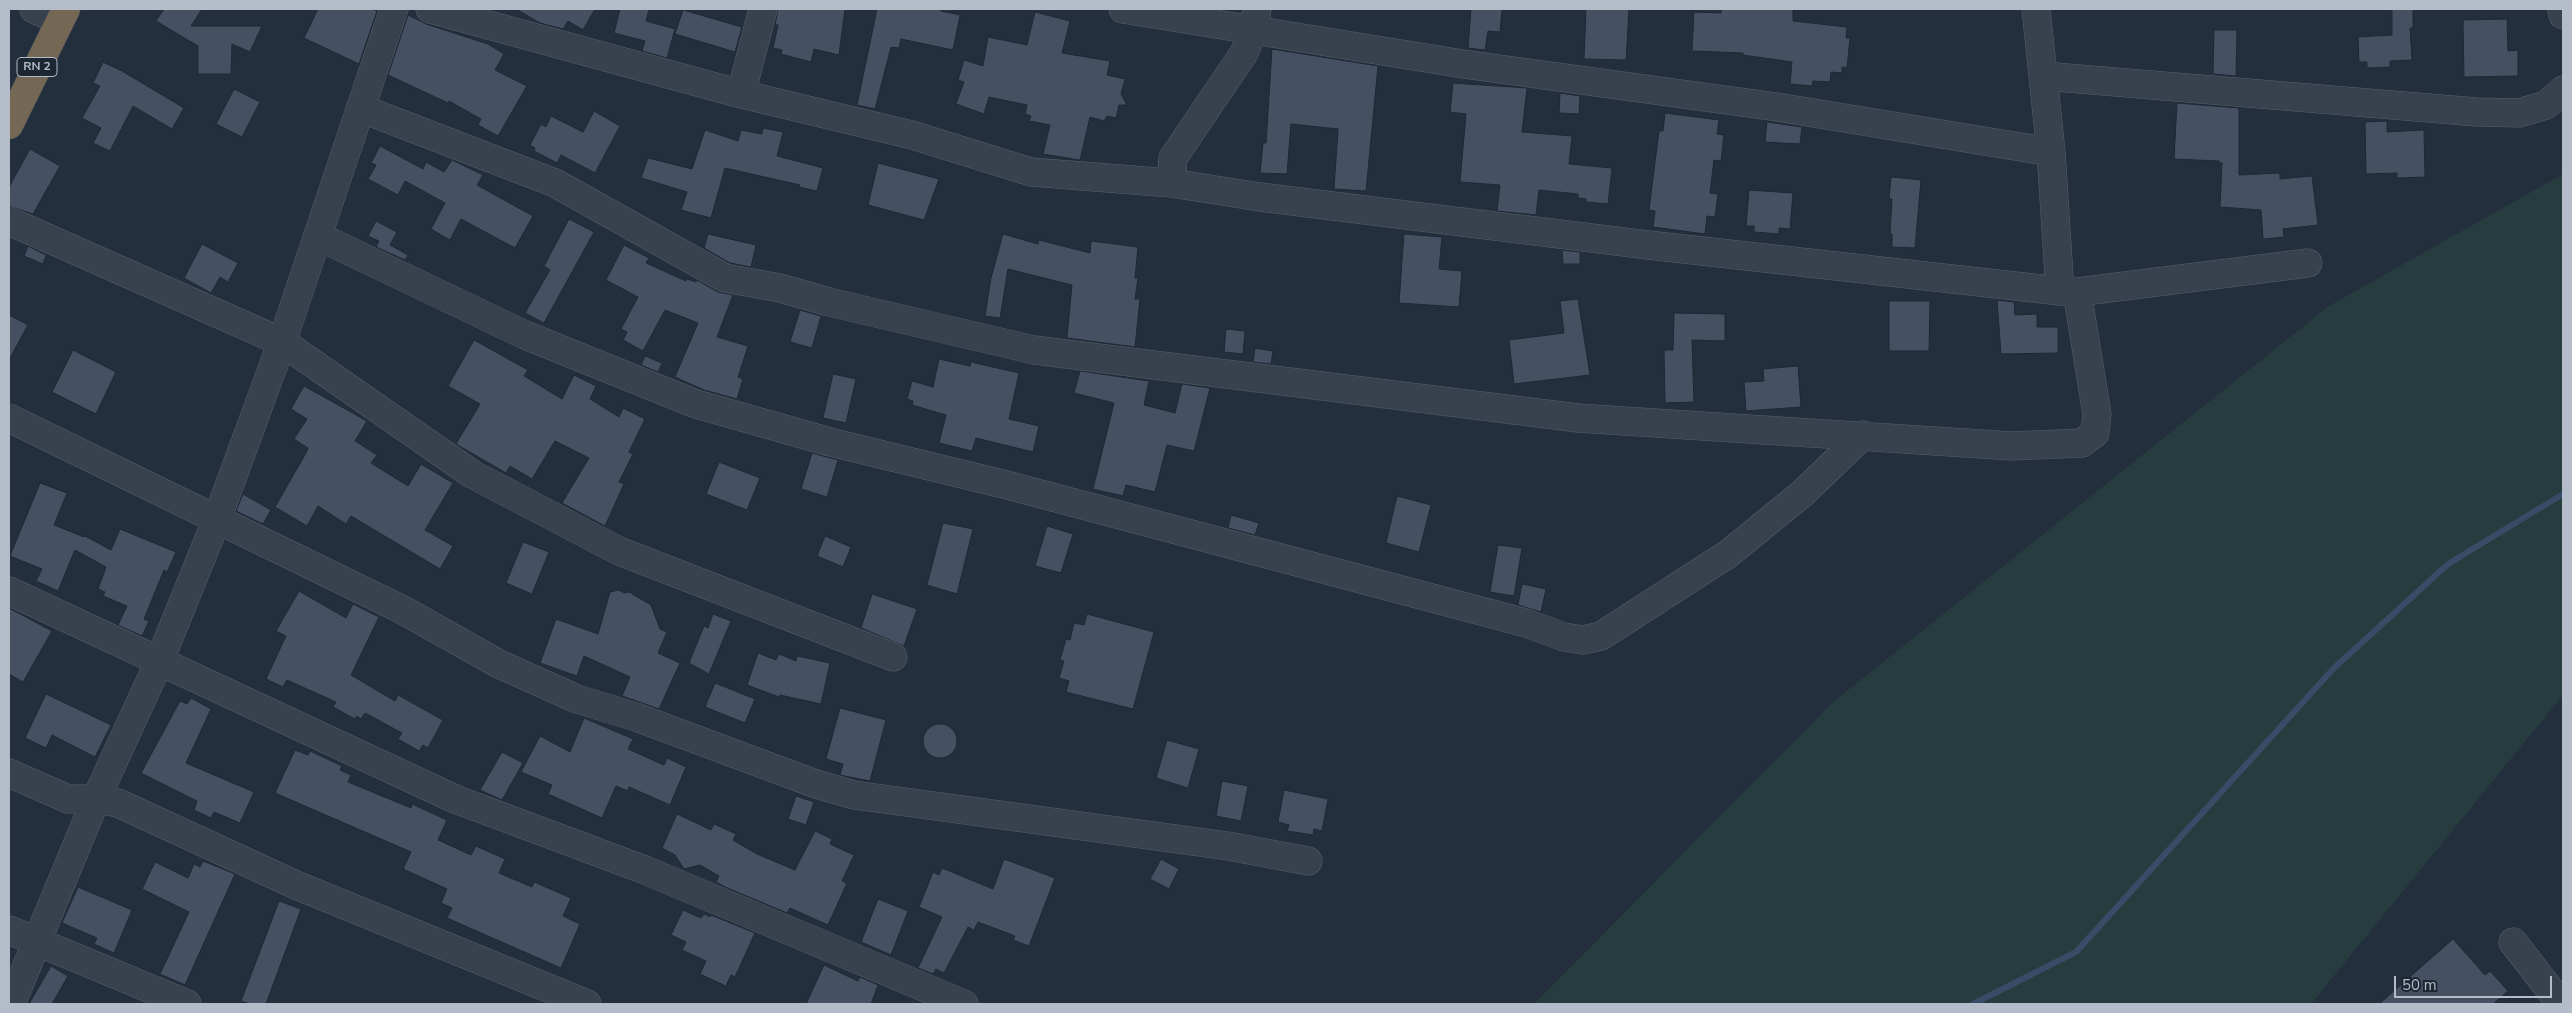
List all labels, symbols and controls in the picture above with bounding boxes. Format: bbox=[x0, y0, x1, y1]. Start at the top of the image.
road number: RN 2 bbox=[17, 58, 57, 76]
scale bar bbox=[2397, 966, 2554, 998]
text: 50 m bbox=[2402, 975, 2437, 995]

